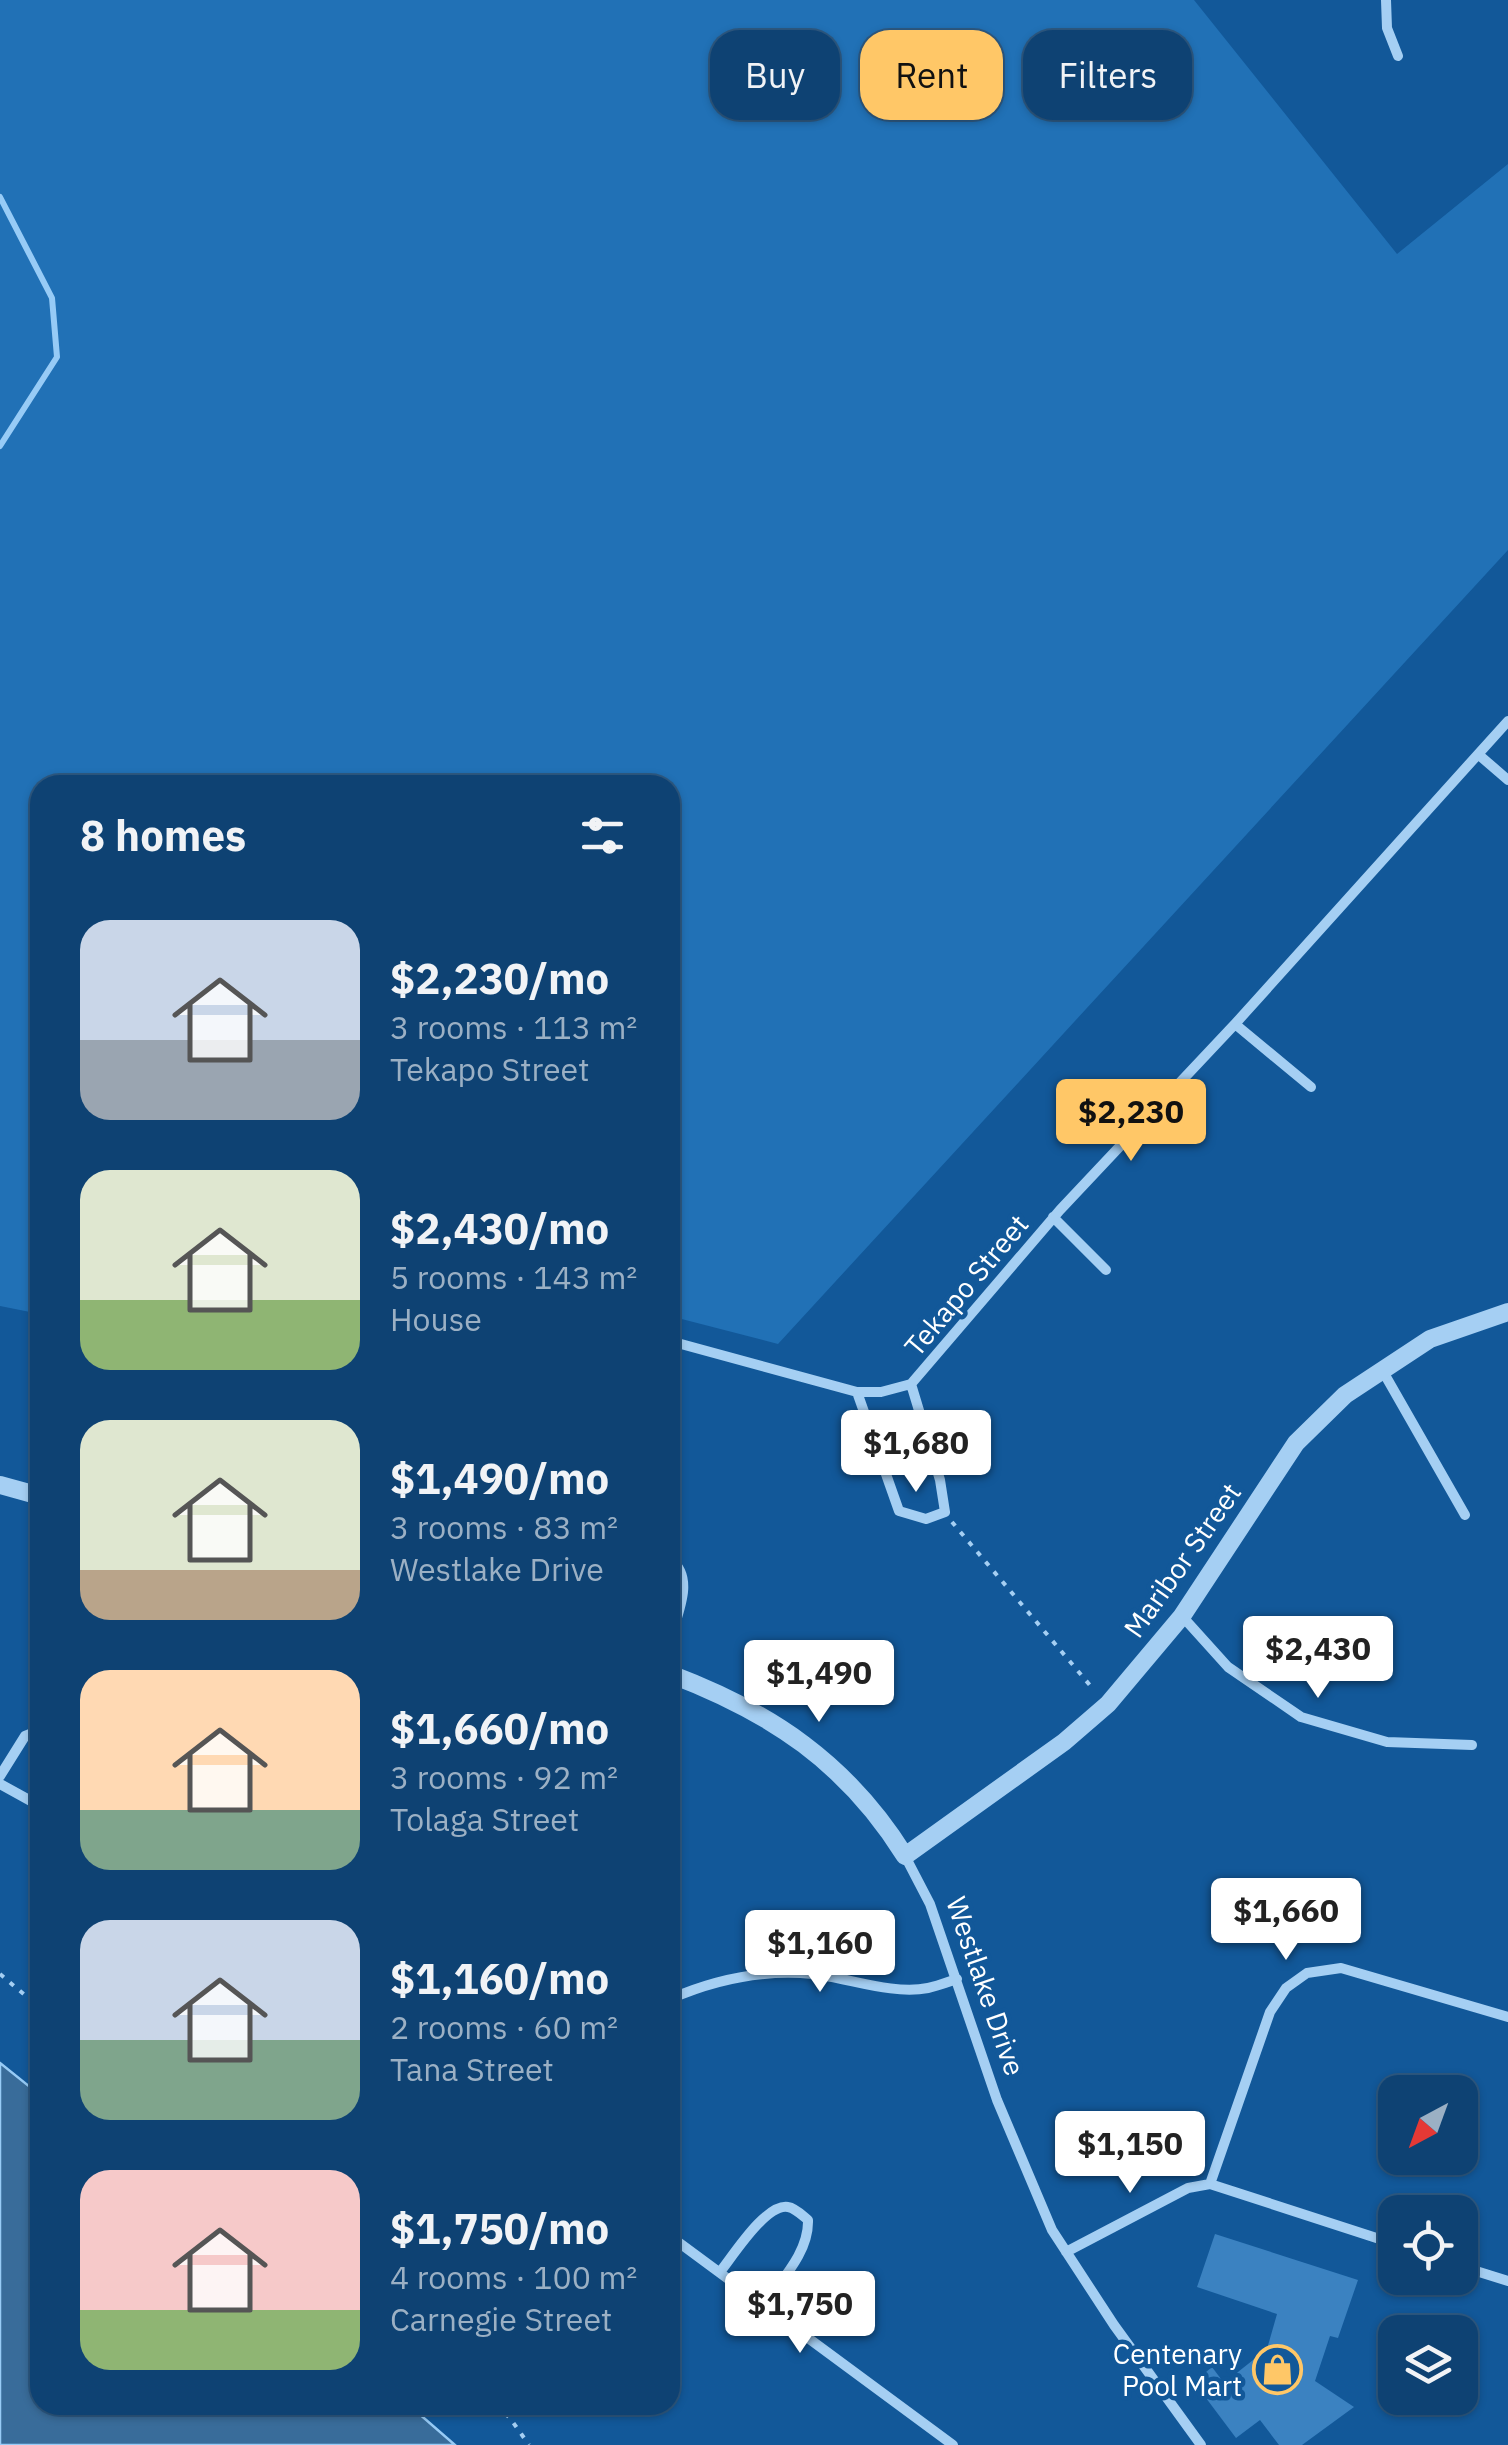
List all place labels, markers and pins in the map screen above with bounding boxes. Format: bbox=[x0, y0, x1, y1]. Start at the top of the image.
pin: $2,230 bbox=[1050, 1079, 1212, 1164]
pin: $1,680 bbox=[835, 1410, 997, 1495]
pin: $2,430 bbox=[1237, 1616, 1399, 1701]
pin: $1,490 bbox=[738, 1640, 900, 1725]
pin: $1,660 bbox=[1205, 1878, 1367, 1963]
pin: $1,160 bbox=[739, 1910, 901, 1995]
pin: $1,150 bbox=[1049, 2111, 1211, 2196]
pin: $1,750 bbox=[719, 2271, 881, 2356]
place label: Centenary Pool Mart bbox=[1113, 2335, 1242, 2404]
shop icon: Centenary Pool Mart bbox=[1251, 2343, 1303, 2395]

